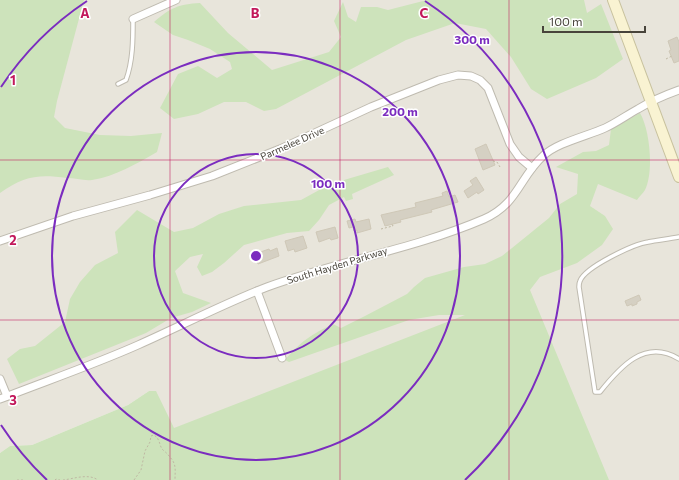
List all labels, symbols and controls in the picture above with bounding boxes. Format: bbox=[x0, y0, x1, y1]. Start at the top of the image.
text: A bbox=[80, 5, 90, 21]
text: B bbox=[251, 5, 260, 21]
text: C bbox=[420, 5, 429, 21]
scale bar bbox=[543, 8, 645, 34]
text: 100 m bbox=[549, 14, 583, 28]
text: 300 m bbox=[454, 32, 490, 46]
text: 1 bbox=[10, 72, 16, 88]
text: 200 m bbox=[382, 104, 418, 118]
street label: Parmelee Drive bbox=[258, 124, 326, 162]
text: 100 m bbox=[311, 176, 345, 190]
text: 2 bbox=[9, 232, 17, 248]
street label: South Hayden Parkway bbox=[285, 244, 389, 286]
centre of rings bbox=[249, 249, 263, 263]
text: 3 bbox=[9, 392, 17, 408]

